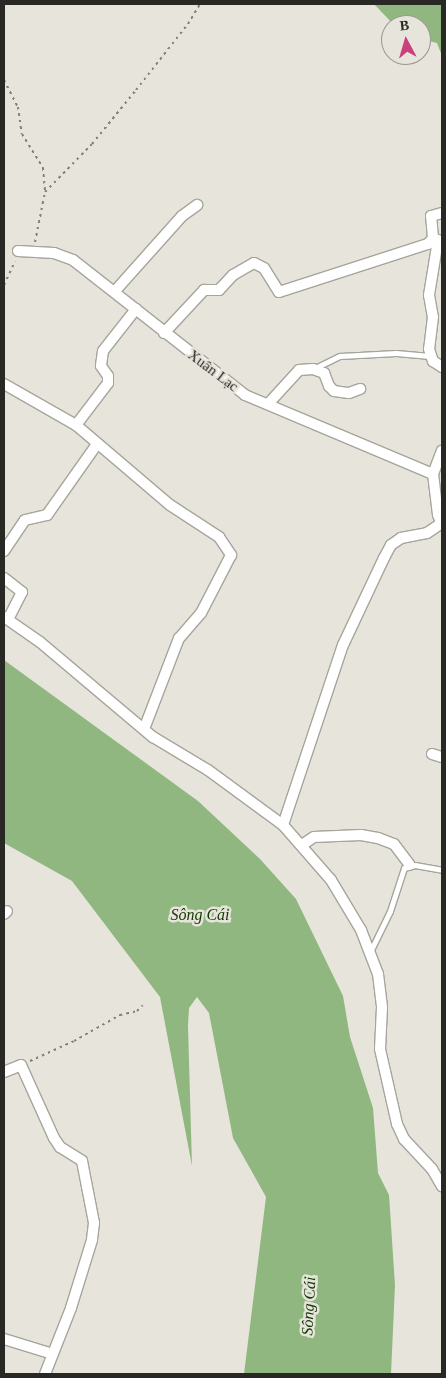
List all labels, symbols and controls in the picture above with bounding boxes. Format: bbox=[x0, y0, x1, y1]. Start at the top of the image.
north arrow bbox=[381, 15, 431, 65]
text: B bbox=[399, 18, 410, 34]
street label: Xuân Lạc bbox=[184, 346, 242, 396]
water label: Sông Cái bbox=[170, 905, 230, 925]
water label: Sông Cái bbox=[298, 1276, 320, 1336]

